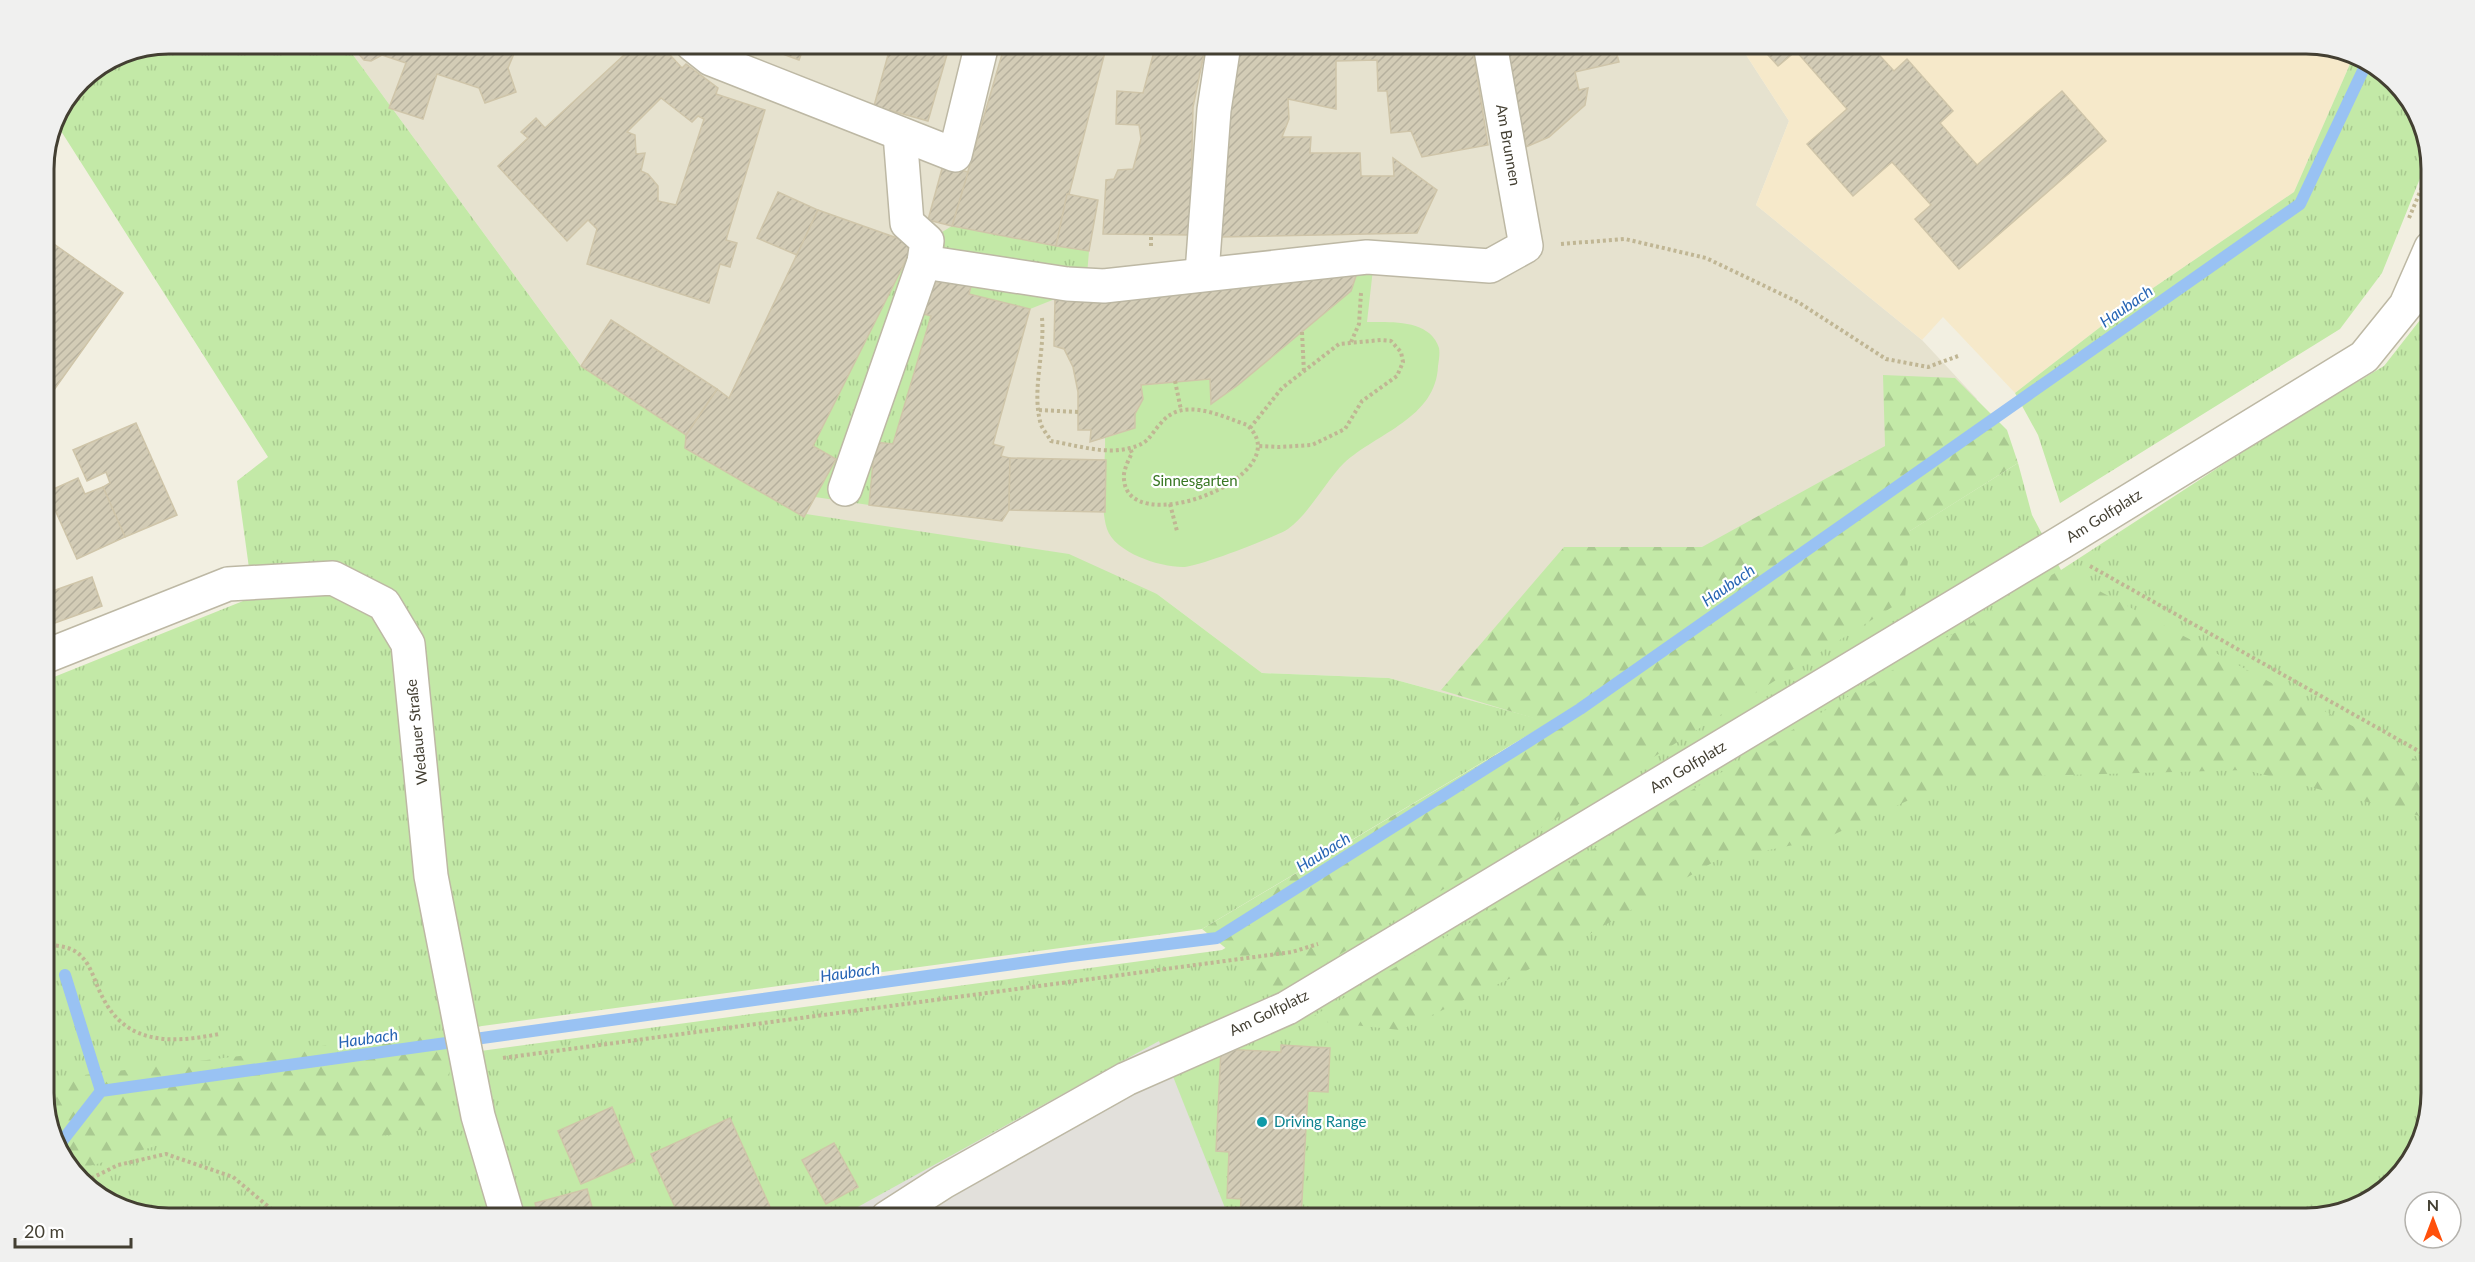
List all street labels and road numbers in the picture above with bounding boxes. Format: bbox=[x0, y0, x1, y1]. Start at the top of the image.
street label: Am Brunnen bbox=[1493, 103, 1525, 187]
street label: Am Golfplatz bbox=[2062, 485, 2145, 546]
street label: Wedauer Straße bbox=[401, 678, 431, 786]
street label: Am Golfplatz bbox=[1646, 736, 1729, 796]
street label: Am Golfplatz bbox=[1226, 985, 1311, 1039]

